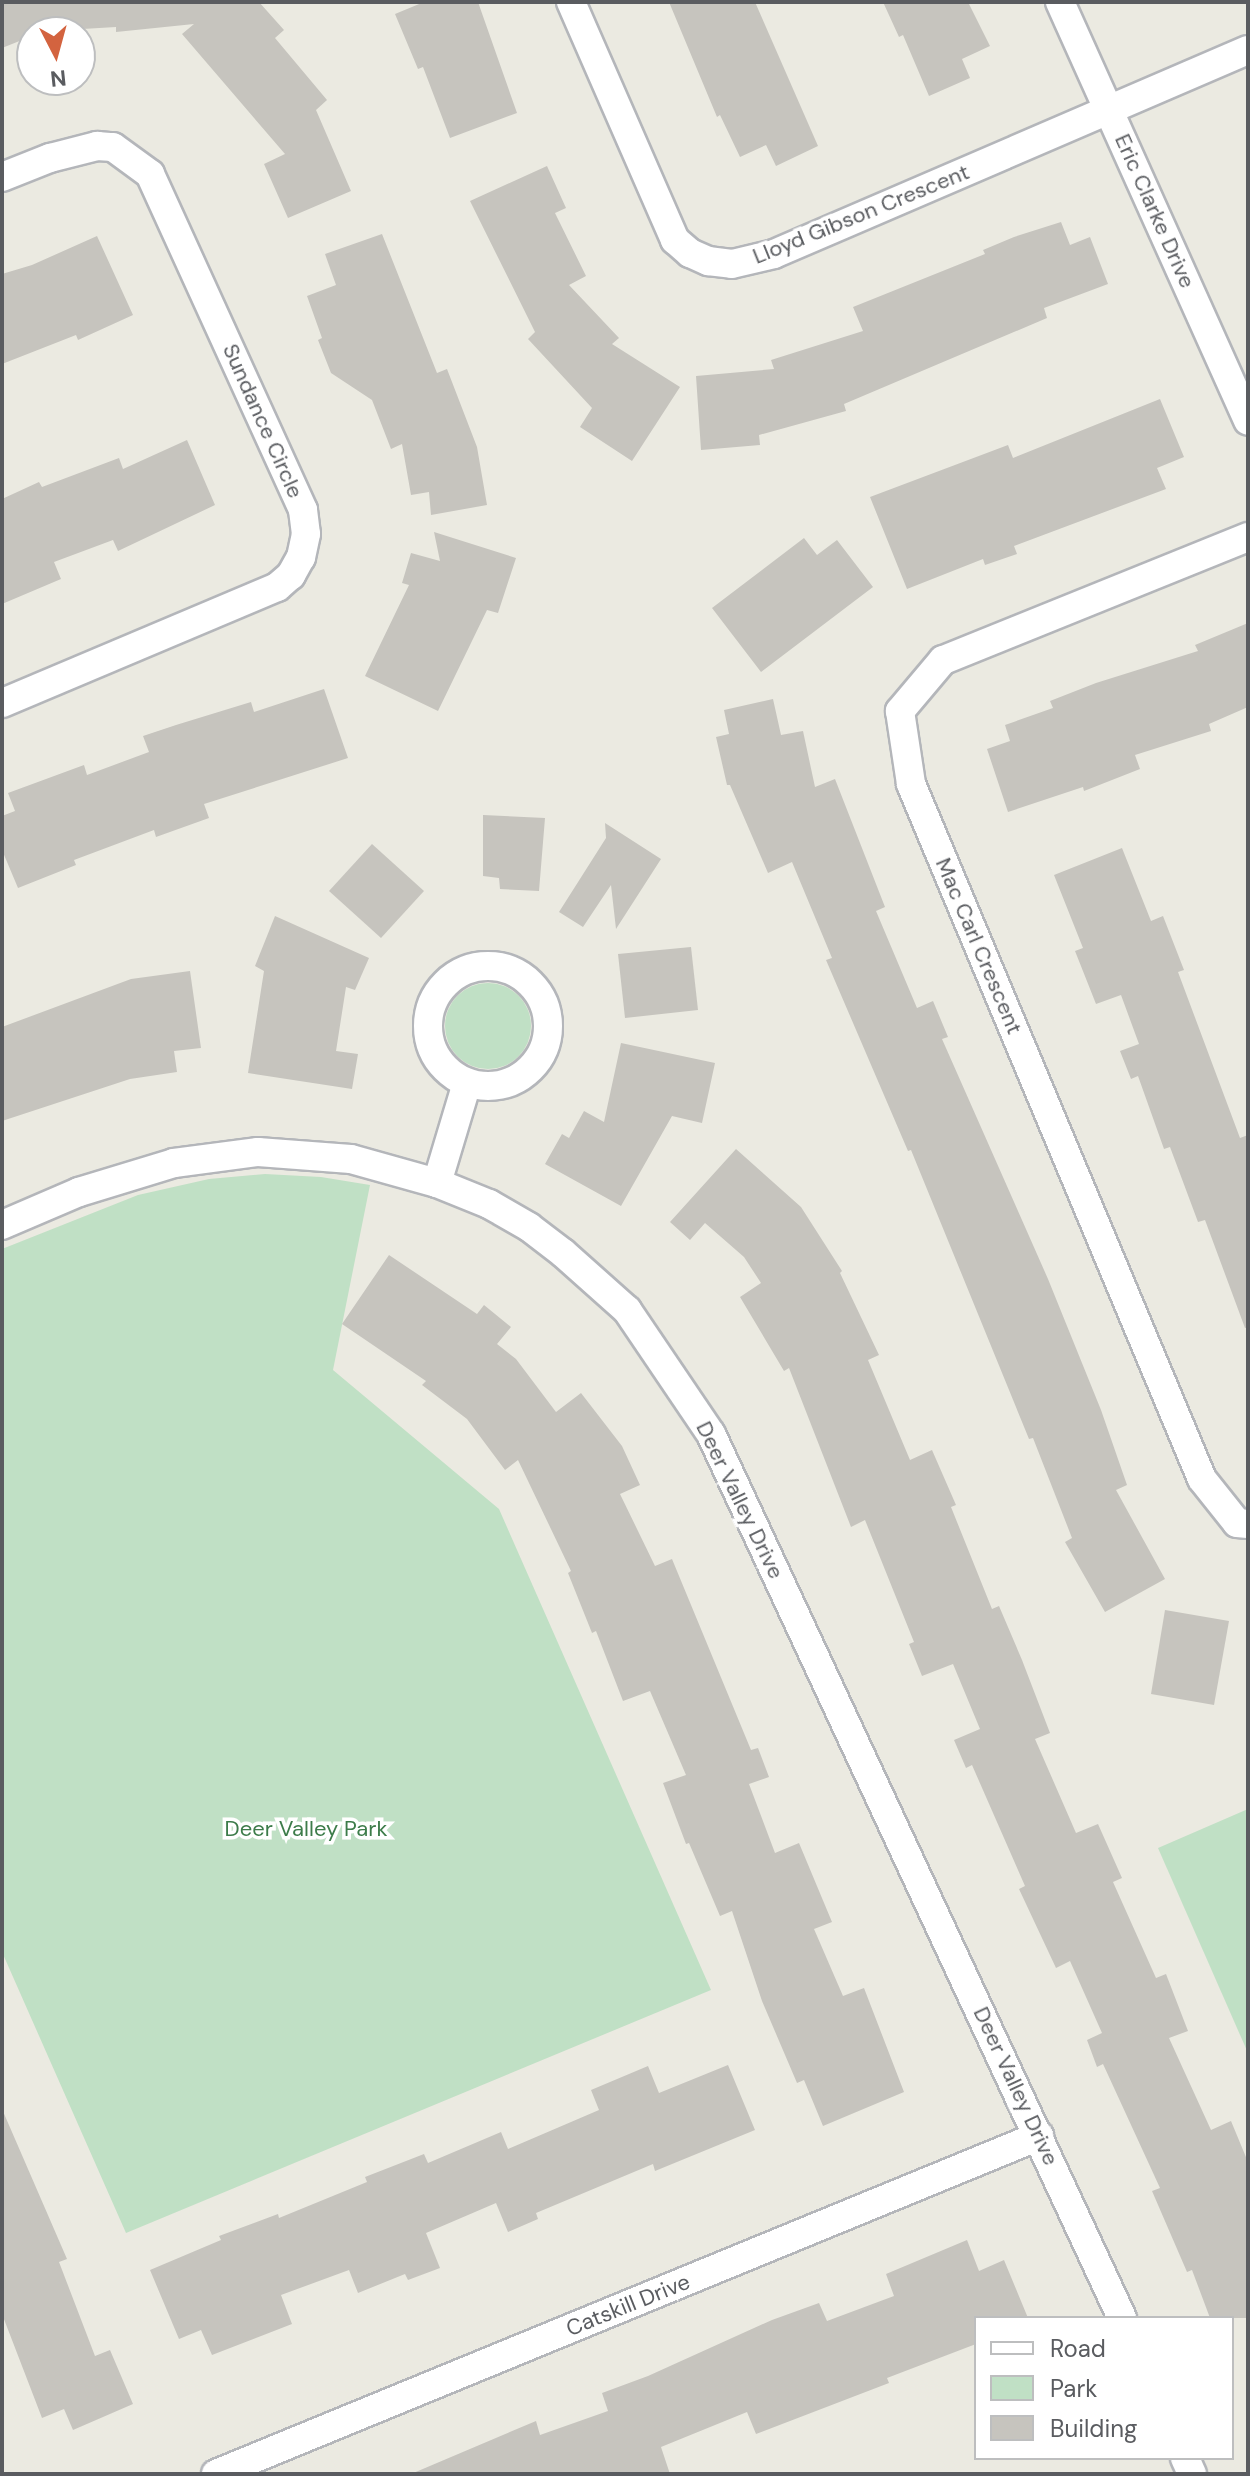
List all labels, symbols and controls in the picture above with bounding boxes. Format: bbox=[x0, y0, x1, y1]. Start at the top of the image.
north arrow bbox=[16, 16, 96, 96]
text: N bbox=[49, 63, 68, 94]
street label: Eric Clarke Drive bbox=[1109, 130, 1201, 292]
street label: Lloyd Gibson Crescent bbox=[749, 158, 973, 270]
street label: Sundance Circle bbox=[217, 340, 309, 502]
street label: Mac Carl Crescent bbox=[930, 854, 1028, 1038]
street label: Deer Valley Drive bbox=[691, 1417, 789, 1583]
park label: Deer Valley Park bbox=[225, 1816, 387, 1842]
street label: Deer Valley Drive bbox=[968, 2003, 1064, 2169]
street label: Catskill Drive bbox=[562, 2268, 694, 2342]
legend bbox=[974, 2316, 1234, 2460]
text: Road bbox=[1050, 2333, 1106, 2364]
text: Park bbox=[1050, 2373, 1097, 2404]
text: Building bbox=[1050, 2413, 1137, 2444]

